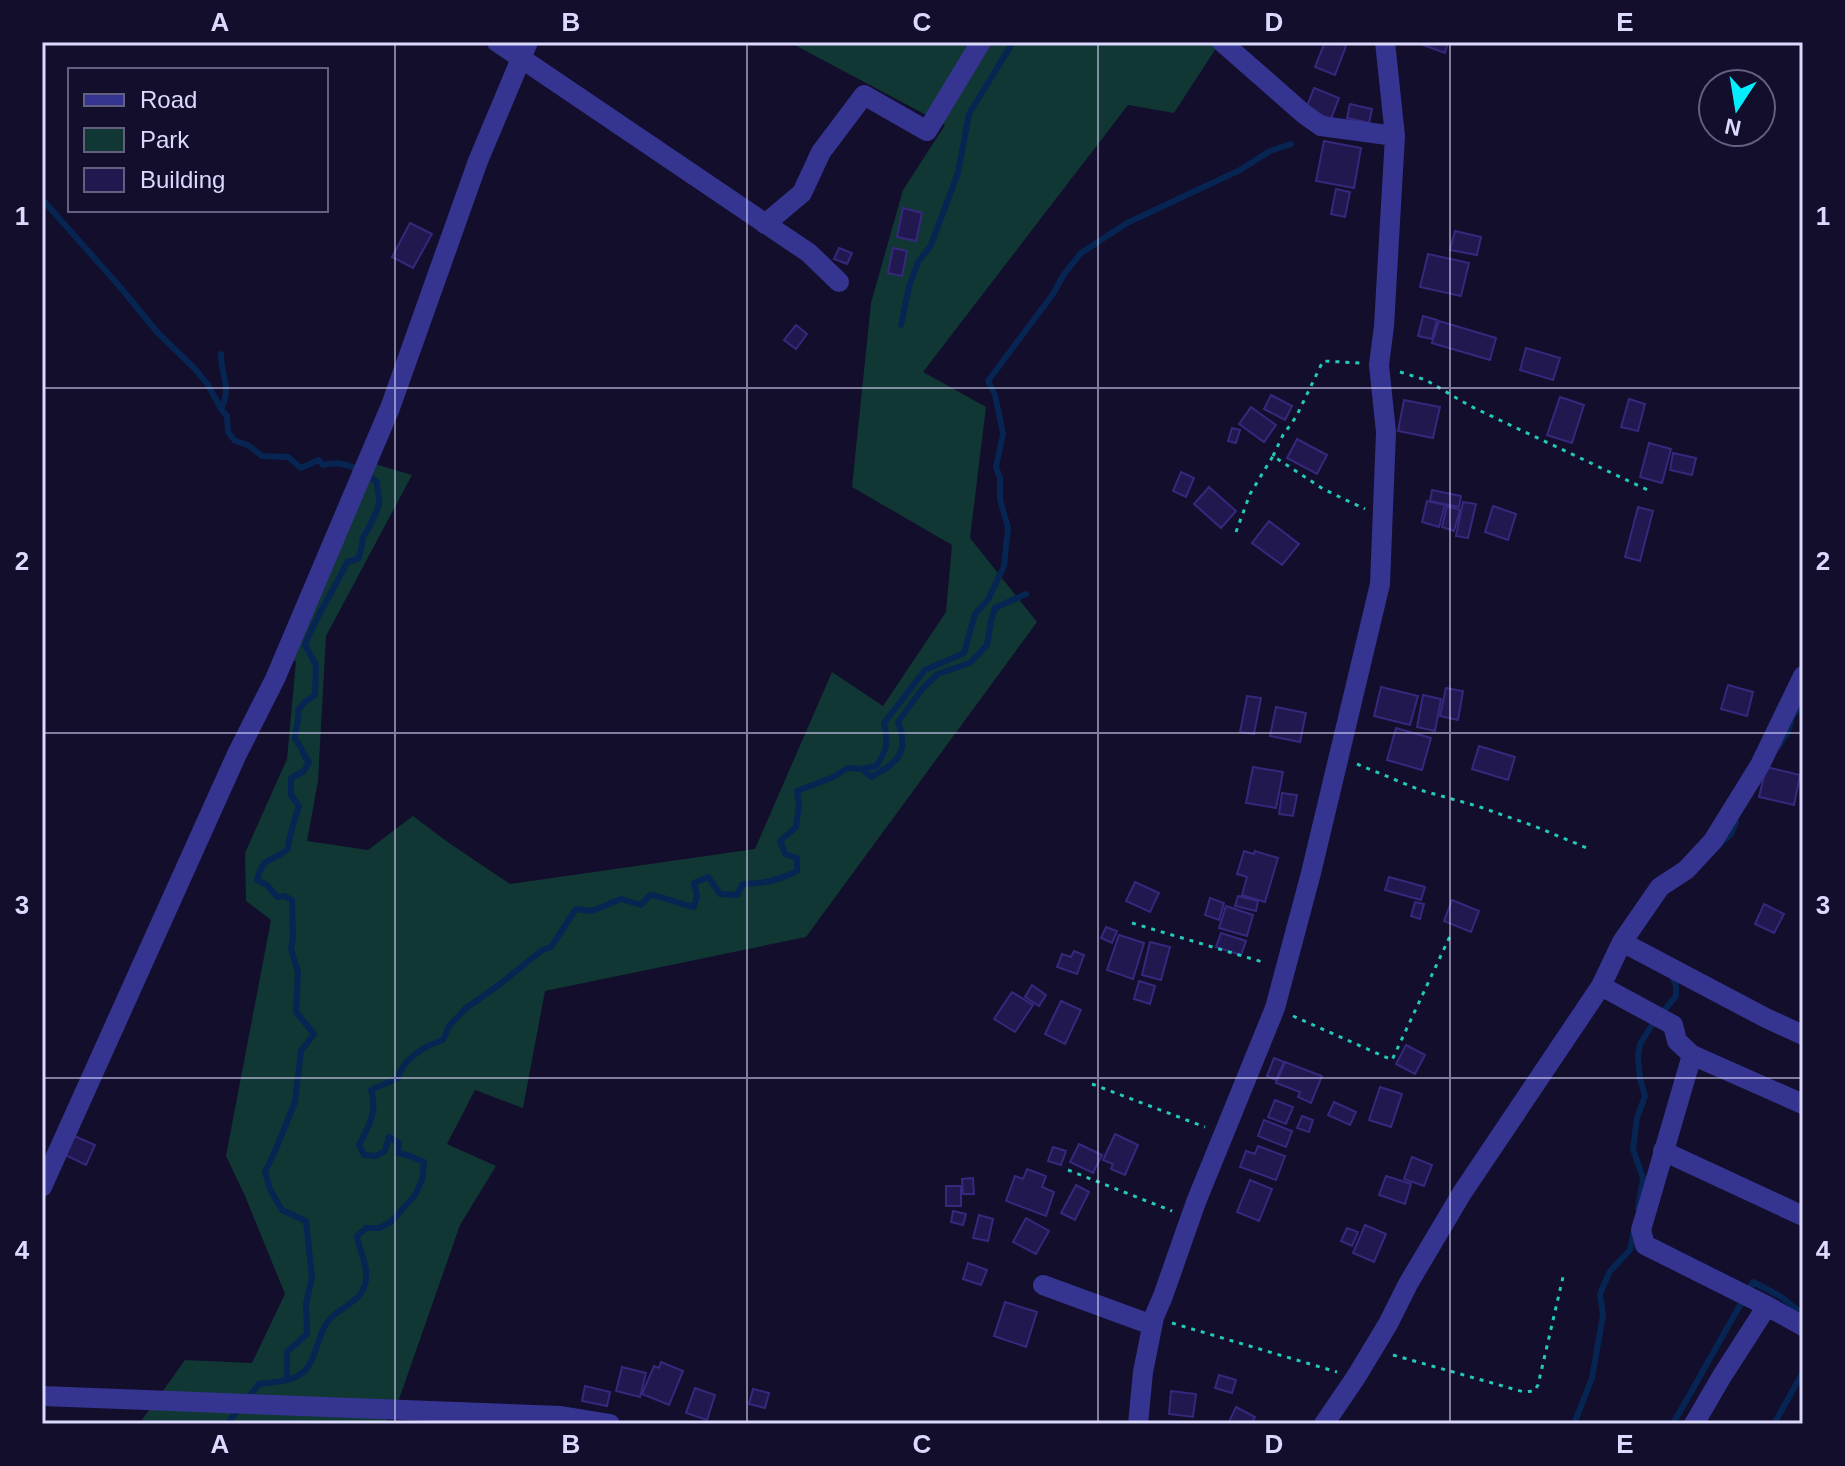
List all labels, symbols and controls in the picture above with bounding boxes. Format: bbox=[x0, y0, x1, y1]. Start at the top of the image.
text: A bbox=[211, 7, 230, 37]
text: B bbox=[562, 7, 580, 37]
text: C bbox=[913, 7, 932, 37]
text: D bbox=[1265, 7, 1283, 37]
text: E bbox=[1616, 7, 1634, 37]
legend bbox=[68, 68, 328, 212]
north arrow bbox=[1697, 68, 1777, 148]
text: Road bbox=[140, 86, 197, 113]
text: N bbox=[1723, 113, 1743, 141]
text: Park bbox=[140, 126, 190, 153]
text: Building bbox=[140, 166, 225, 193]
text: 1 bbox=[15, 201, 29, 231]
text: 1 bbox=[1816, 201, 1830, 231]
text: 2 bbox=[15, 546, 29, 576]
text: 2 bbox=[1816, 546, 1830, 576]
text: 3 bbox=[15, 890, 29, 920]
text: 3 bbox=[1816, 890, 1830, 920]
text: 4 bbox=[15, 1235, 30, 1265]
text: 4 bbox=[1816, 1235, 1831, 1265]
text: A bbox=[211, 1429, 230, 1459]
text: B bbox=[562, 1429, 580, 1459]
text: C bbox=[913, 1429, 932, 1459]
text: D bbox=[1265, 1429, 1283, 1459]
text: E bbox=[1616, 1429, 1634, 1459]

